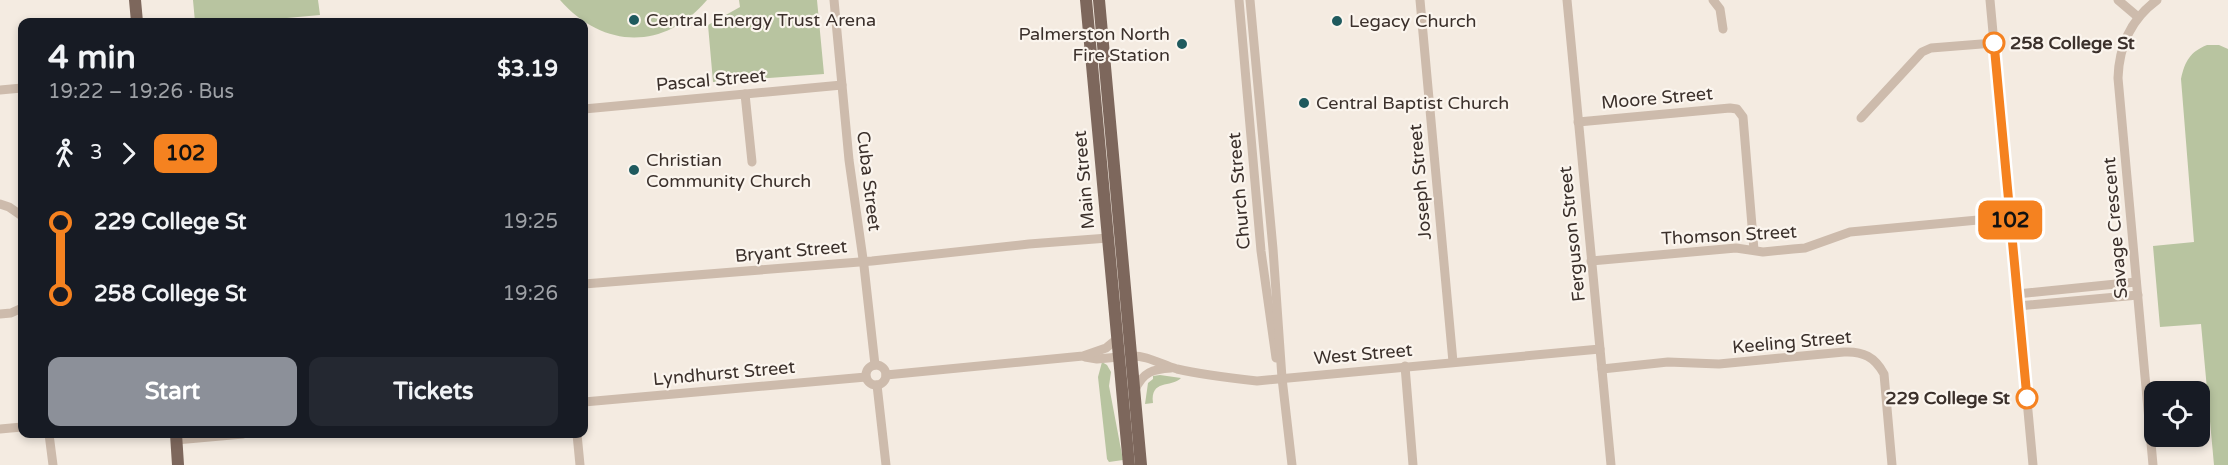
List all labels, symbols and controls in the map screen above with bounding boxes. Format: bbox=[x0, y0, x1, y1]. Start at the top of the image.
place label: Central Energy Trust Arena bbox=[646, 9, 876, 31]
place label: Legacy Church bbox=[1349, 10, 1477, 32]
marker: Central Energy Trust Arena bbox=[627, 13, 641, 27]
marker: Legacy Church bbox=[1330, 14, 1344, 28]
place label: Palmerston North Fire Station bbox=[1018, 23, 1170, 66]
marker: 258 College St bbox=[1983, 32, 2005, 54]
place label: 258 College St bbox=[2010, 32, 2135, 54]
marker: Palmerston North Fire Station bbox=[1175, 37, 1189, 51]
text: 4 min bbox=[48, 38, 136, 77]
text: $3.19 bbox=[497, 56, 558, 82]
street label: Pascal Street bbox=[655, 64, 767, 96]
text: 19:22 – 19:26 · Bus bbox=[48, 80, 234, 104]
street label: Moore Street bbox=[1600, 82, 1714, 114]
place label: Central Baptist Church bbox=[1316, 92, 1509, 114]
marker: Central Baptist Church bbox=[1297, 96, 1311, 110]
street label: Joseph Street bbox=[1404, 123, 1436, 241]
street label: Cuba Street bbox=[852, 130, 886, 233]
street label: Main Street bbox=[1069, 130, 1099, 230]
street label: Church Street bbox=[1223, 131, 1255, 251]
icon: walk bbox=[48, 137, 81, 170]
icon: forward bbox=[112, 137, 145, 170]
text: 3 bbox=[90, 141, 103, 165]
text: 102 bbox=[166, 141, 205, 166]
place label: Christian Community Church bbox=[646, 149, 811, 192]
street label: Savage Crescent bbox=[2098, 156, 2132, 300]
marker: Christian Community Church bbox=[627, 163, 641, 177]
street label: Ferguson Street bbox=[1554, 165, 1590, 303]
line badge: 102 bbox=[1976, 200, 2044, 240]
text: 102 bbox=[1990, 208, 2030, 233]
text: 229 College St bbox=[94, 209, 246, 235]
text: 19:25 bbox=[503, 210, 558, 234]
street label: Thomson Street bbox=[1661, 220, 1798, 250]
street label: Bryant Street bbox=[734, 235, 848, 267]
text: 258 College St bbox=[94, 281, 246, 307]
text: 19:26 bbox=[503, 282, 558, 306]
street label: Keeling Street bbox=[1731, 326, 1853, 358]
street label: West Street bbox=[1313, 339, 1413, 369]
street label: Lyndhurst Street bbox=[652, 356, 796, 390]
button: Start bbox=[48, 357, 297, 426]
button: Tickets bbox=[309, 357, 558, 426]
map controls bbox=[2144, 381, 2210, 447]
button: locate bbox=[2144, 381, 2210, 447]
place label: 229 College St bbox=[1885, 387, 2010, 409]
marker: 229 College St bbox=[2016, 387, 2038, 409]

